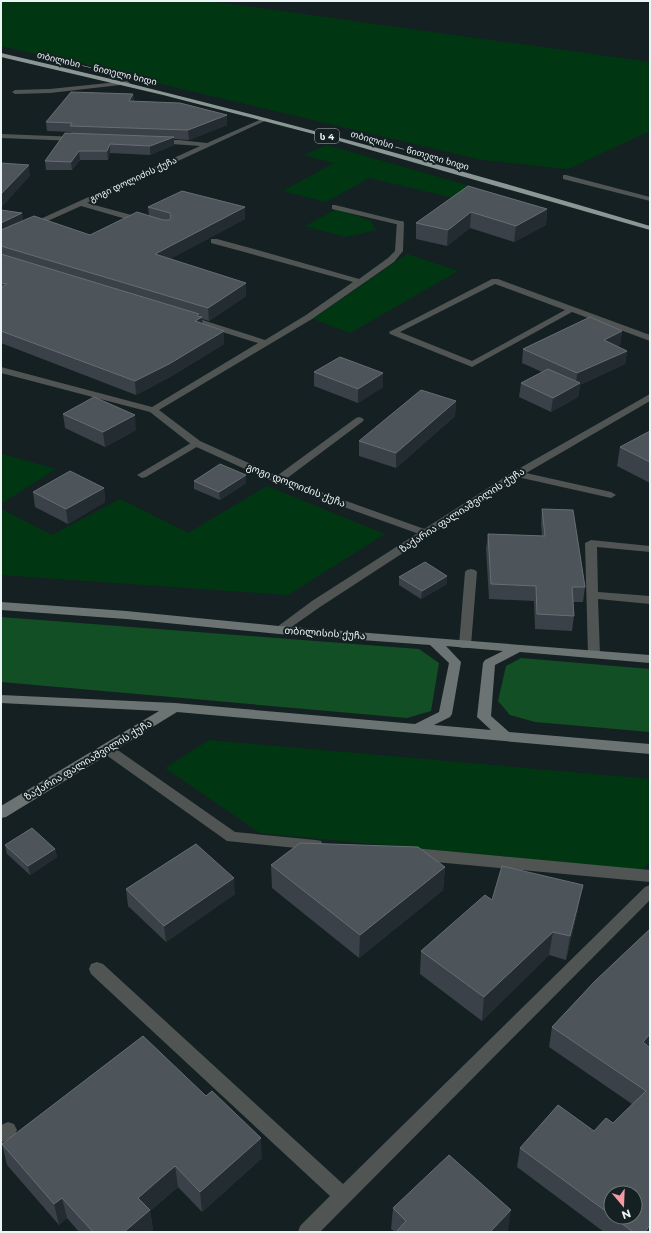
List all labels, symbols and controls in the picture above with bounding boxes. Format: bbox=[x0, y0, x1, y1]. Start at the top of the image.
street label: თბილისი — წითელი ხიდი bbox=[36, 49, 158, 88]
street label: თბილისი — წითელი ხიდი bbox=[349, 128, 470, 173]
road number: ს 4 bbox=[315, 129, 339, 143]
street label: გოგი დოლიძის ქუჩა bbox=[88, 154, 179, 205]
street label: გოგი დოლიძის ქუჩა bbox=[245, 460, 347, 510]
street label: ზაქარია ფალიაშვილის ქუჩა bbox=[397, 465, 527, 555]
street label: თბილისის ქუჩა bbox=[284, 624, 366, 642]
street label: ზაქარია ფალიაშვილის ქუჩა bbox=[22, 717, 154, 803]
north arrow bbox=[603, 1185, 643, 1225]
text: N bbox=[620, 1206, 633, 1223]

